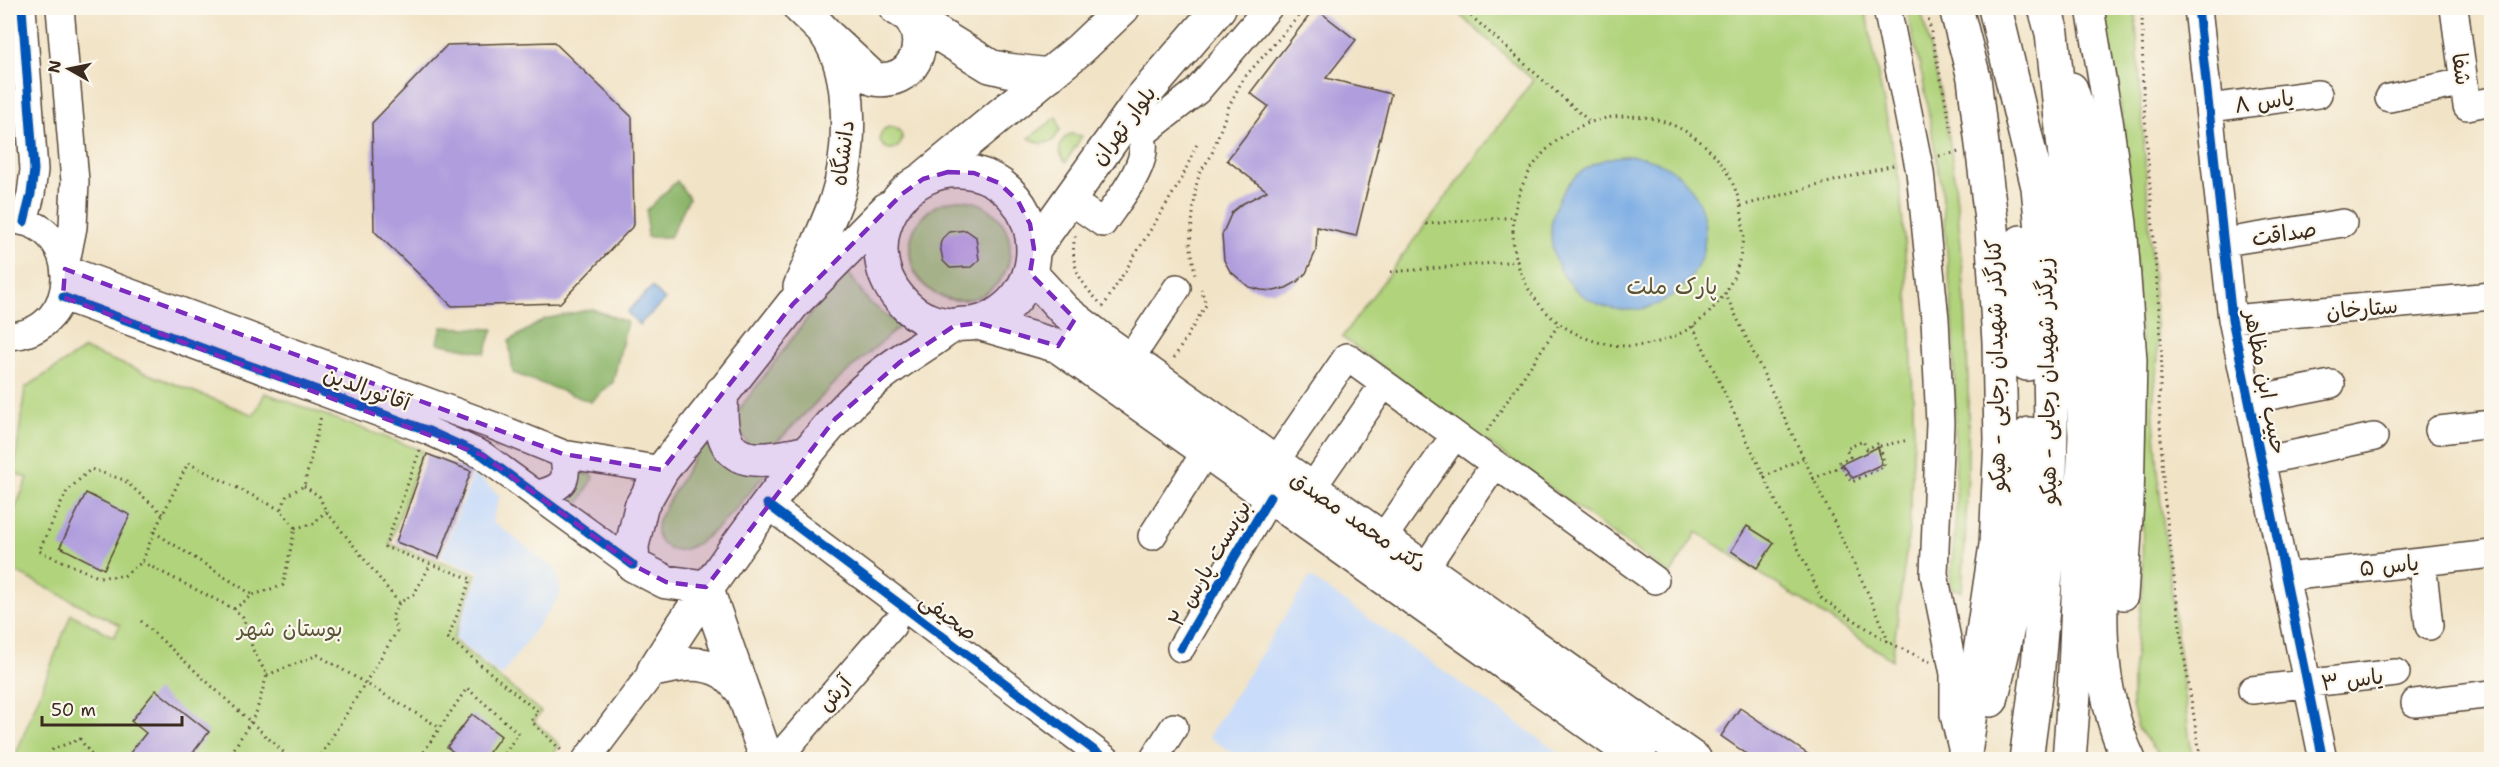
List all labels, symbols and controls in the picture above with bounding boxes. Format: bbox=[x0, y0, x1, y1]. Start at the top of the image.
north arrow bbox=[39, 39, 99, 99]
street label: شفا bbox=[2445, 51, 2478, 87]
text: N bbox=[43, 59, 66, 75]
street label: بلوار تهران bbox=[1084, 80, 1163, 171]
street label: یاس ۸ bbox=[2232, 83, 2296, 120]
street label: دانشگاه bbox=[824, 119, 861, 187]
street label: صداقت bbox=[2250, 214, 2319, 253]
street label: کنارگذر شهیدان رجایی - هپکو bbox=[1979, 239, 2012, 493]
street label: زیرگذر شهیدان رجایی - هپکو bbox=[2030, 257, 2063, 507]
park label: پارک ملت bbox=[1627, 272, 1717, 301]
street label: ستارخان bbox=[2325, 291, 2399, 326]
street label: حبیب ابن مظاهر bbox=[2237, 305, 2294, 457]
street label: آقانورالدین bbox=[319, 359, 416, 418]
street label: دکتر محمد مصدق bbox=[1285, 464, 1432, 579]
street label: بن‌بست پارس ۲ bbox=[1161, 495, 1257, 632]
street label: یاس ۵ bbox=[2358, 548, 2420, 583]
street label: صحیفی bbox=[914, 585, 983, 647]
park label: بوستان شهر bbox=[235, 614, 343, 643]
street label: یاس ۳ bbox=[2319, 661, 2385, 698]
street label: آرش bbox=[811, 668, 859, 717]
scale bar bbox=[42, 689, 182, 727]
text: 50 m bbox=[51, 698, 96, 722]

